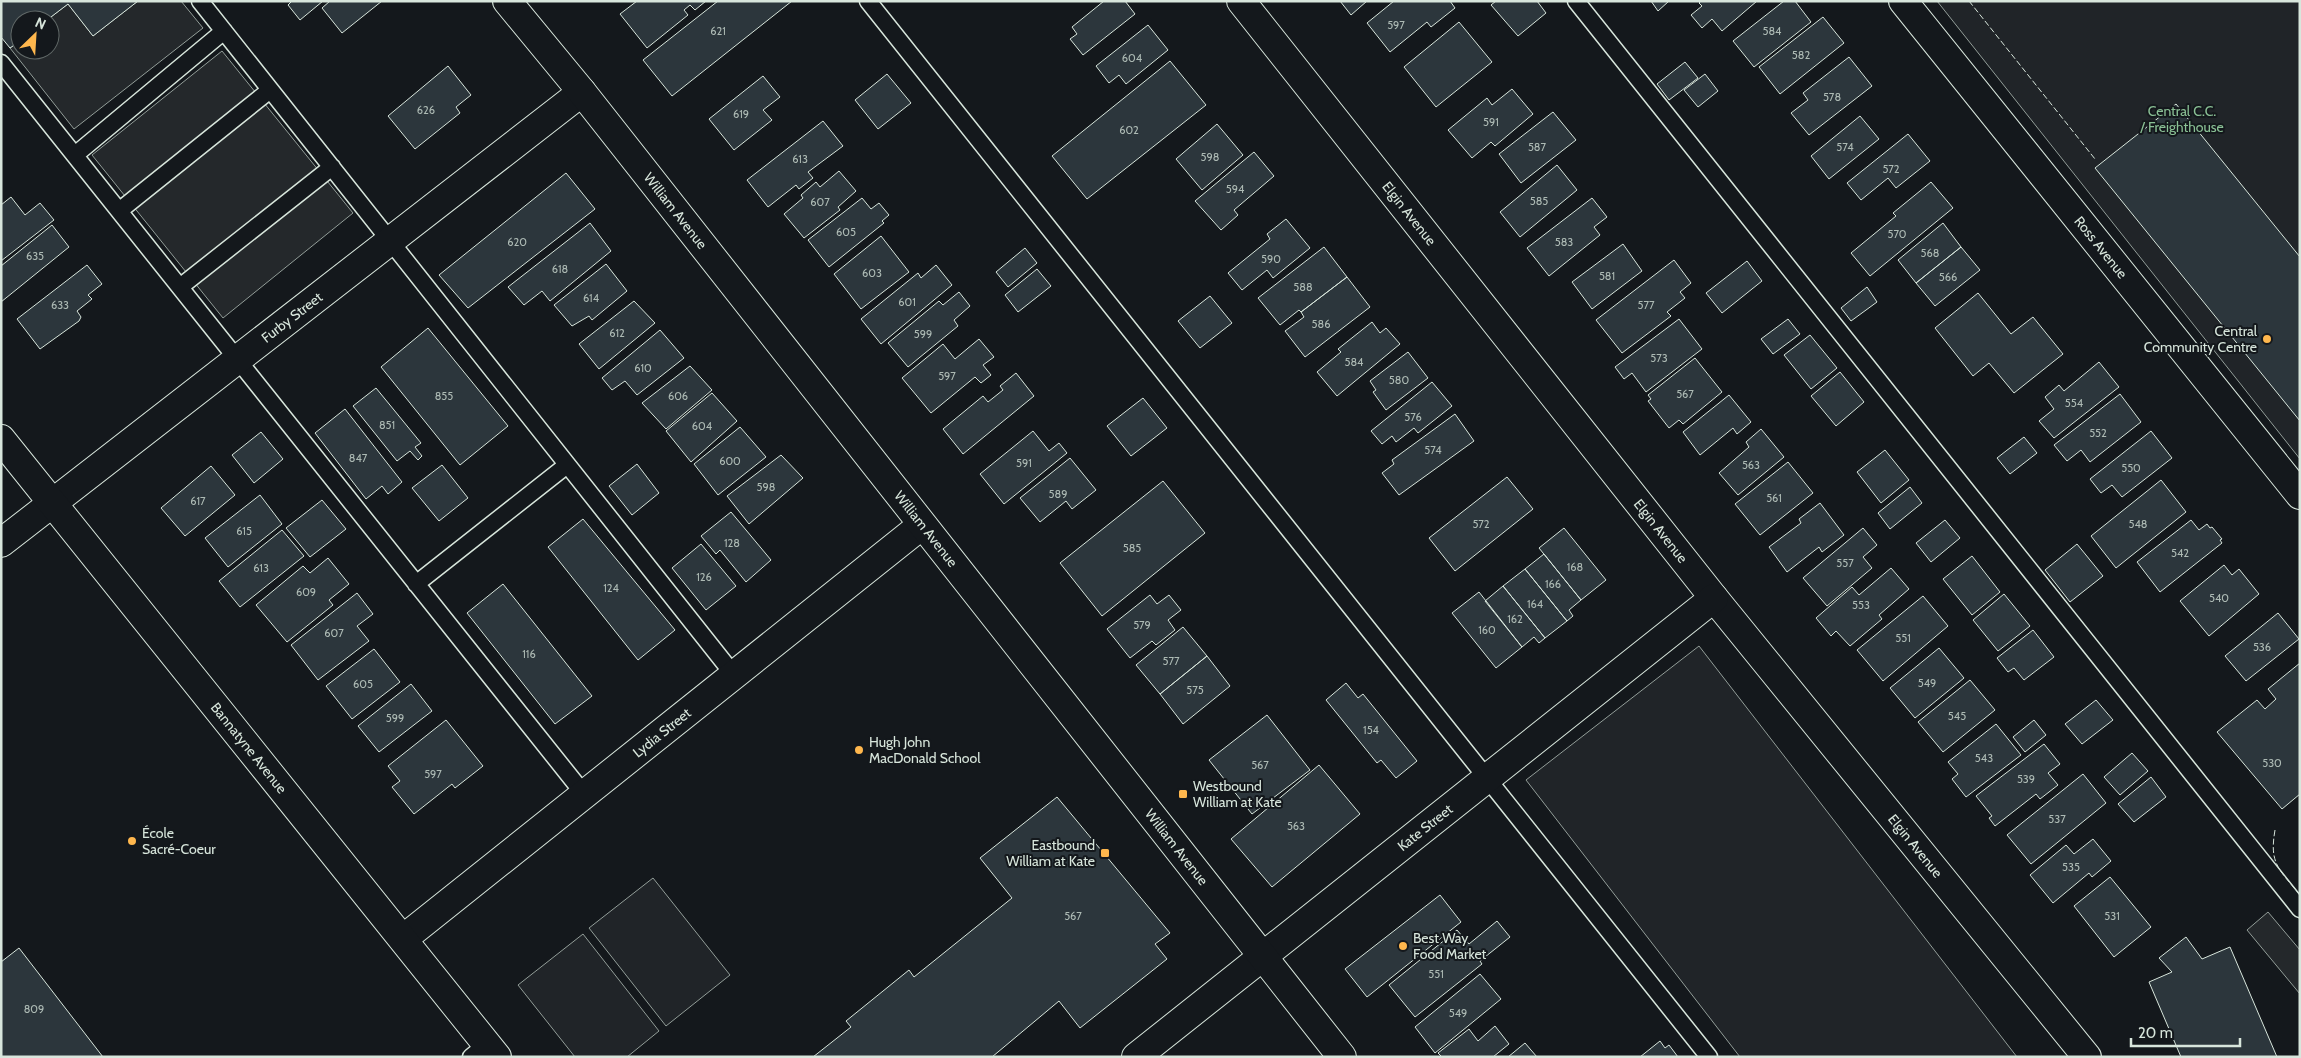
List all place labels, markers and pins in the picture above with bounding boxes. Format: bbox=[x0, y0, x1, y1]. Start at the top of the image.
place label: Central Community Centre bbox=[2144, 322, 2258, 356]
marker: Central Community Centre bbox=[2261, 333, 2273, 345]
place label: Hugh John MacDonald School bbox=[869, 733, 981, 767]
marker: Hugh John MacDonald School bbox=[853, 744, 865, 756]
place label: Westbound William at Kate bbox=[1193, 777, 1282, 811]
marker: Westbound William at Kate bbox=[1177, 788, 1189, 800]
place label: École Sacré-Coeur bbox=[142, 824, 216, 858]
marker: École Sacré-Coeur bbox=[126, 835, 138, 847]
place label: Eastbound William at Kate bbox=[1006, 836, 1095, 870]
marker: Eastbound William at Kate bbox=[1099, 847, 1111, 859]
place label: Best Way Food Market bbox=[1413, 929, 1487, 963]
marker: Best Way Food Market bbox=[1397, 940, 1409, 952]

